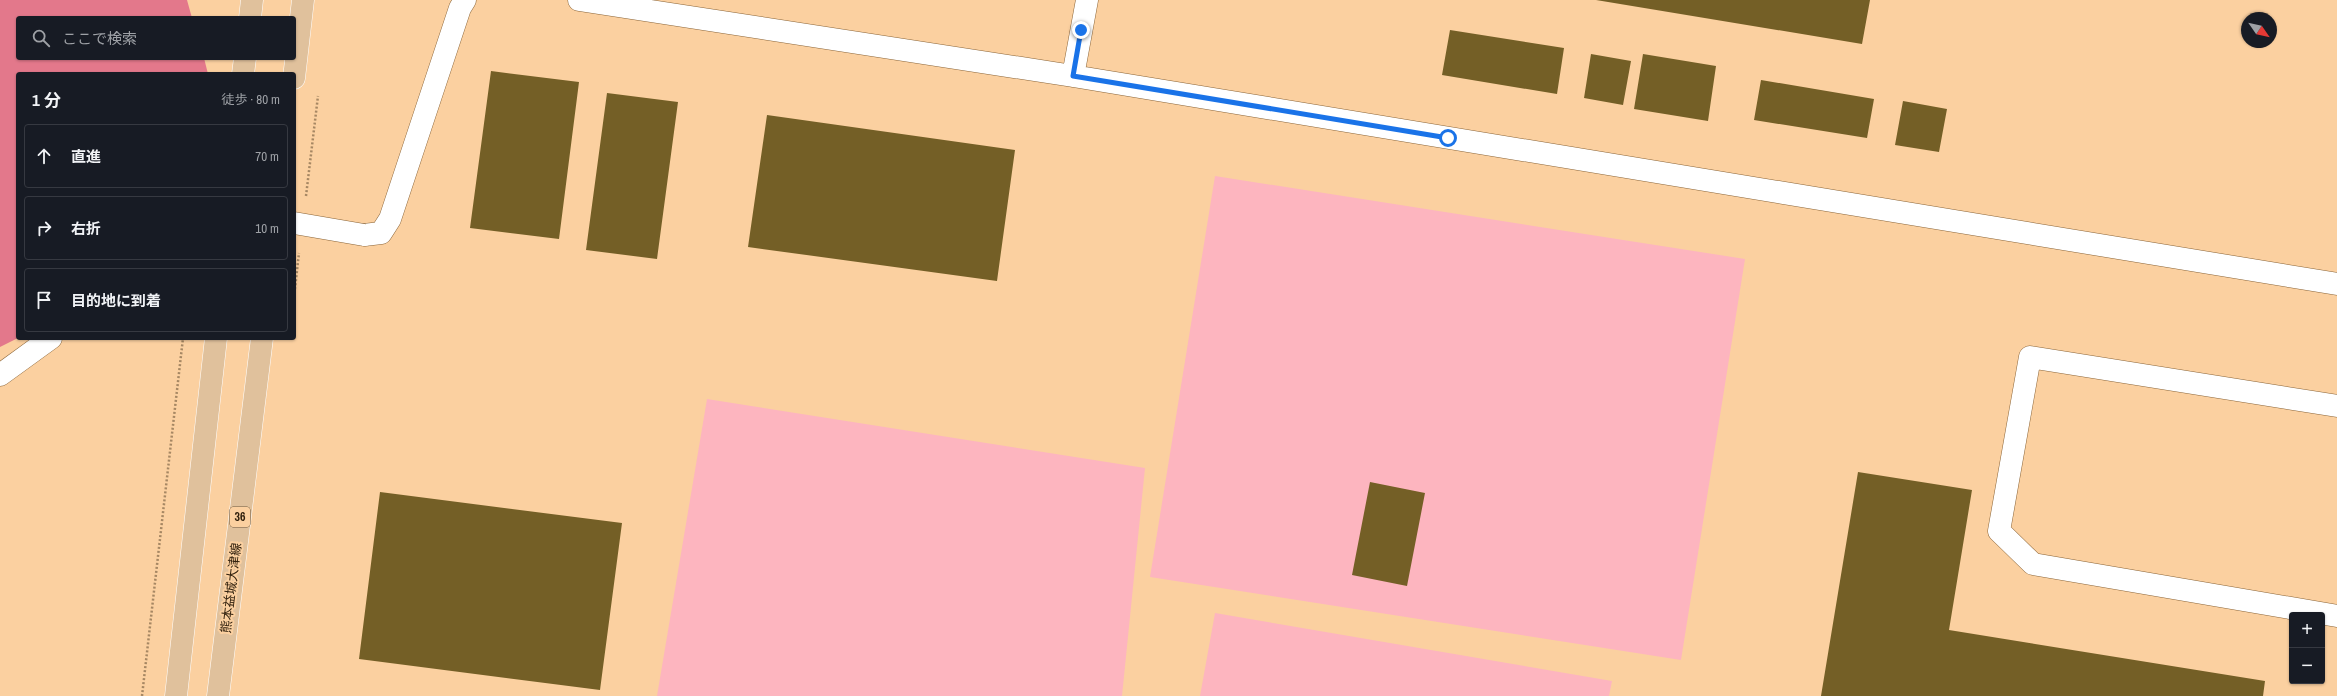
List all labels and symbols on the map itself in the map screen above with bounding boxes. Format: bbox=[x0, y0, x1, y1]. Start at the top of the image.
north arrow bbox=[2241, 12, 2277, 48]
route end bbox=[1072, 21, 1090, 39]
route start bbox=[1439, 129, 1457, 147]
road number: 36 bbox=[230, 507, 250, 527]
street label: 熊本益城大津線 bbox=[217, 542, 245, 634]

